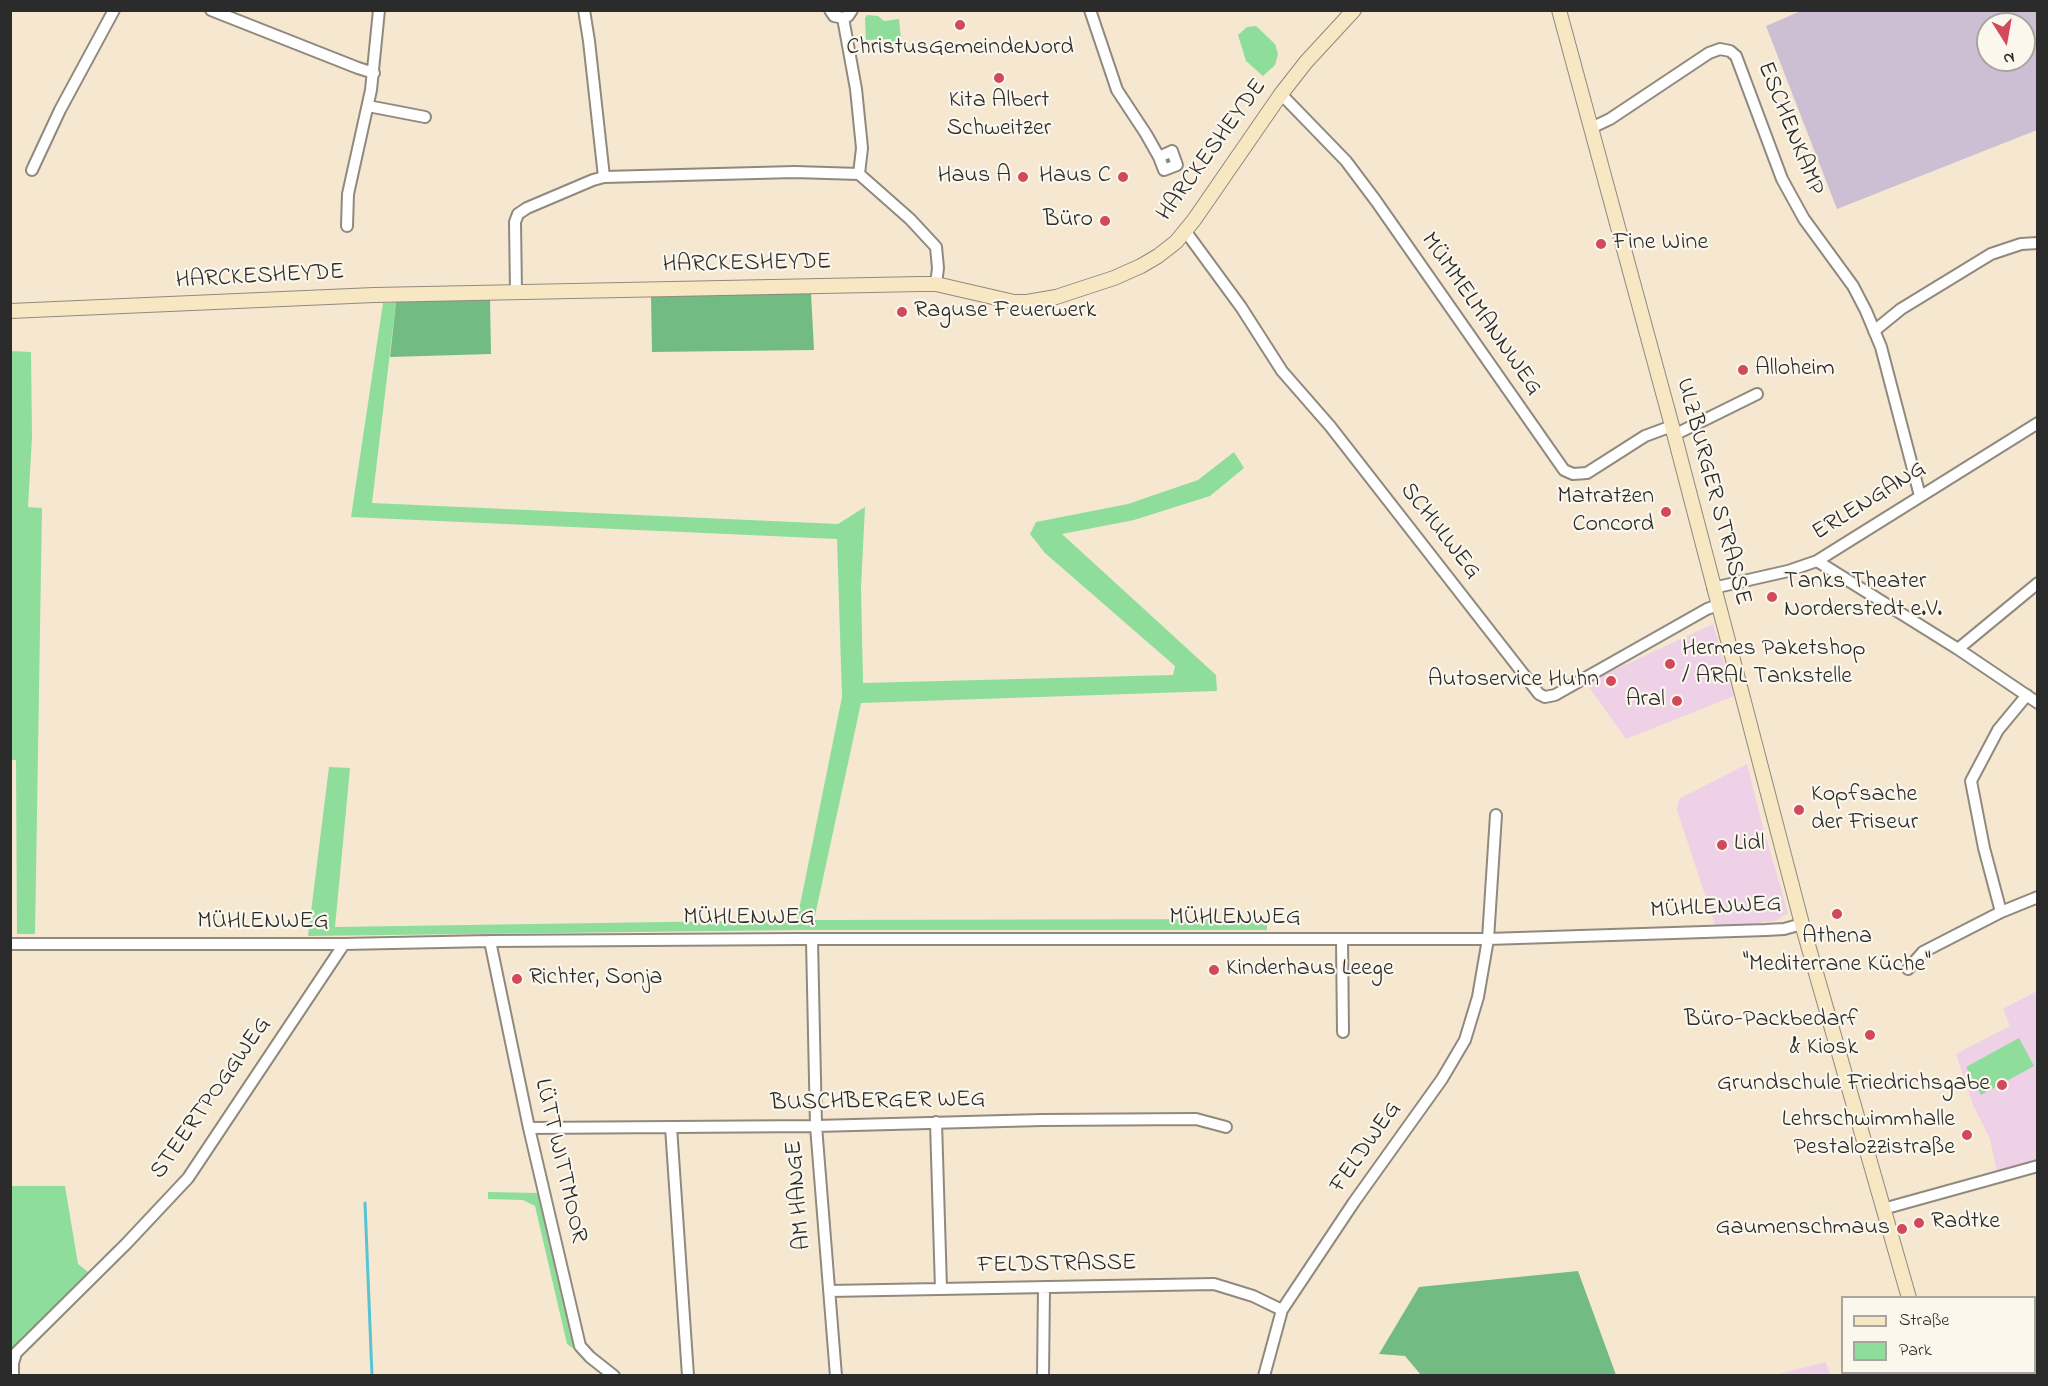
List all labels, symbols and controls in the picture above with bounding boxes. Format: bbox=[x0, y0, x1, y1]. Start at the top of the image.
north arrow bbox=[1976, 12, 2036, 72]
marker: ChristusGemeindeNord bbox=[953, 18, 967, 32]
place label: ChristusGemeindeNord bbox=[846, 35, 1074, 63]
text: N bbox=[2001, 45, 2017, 71]
street label: ESCHENKAMP bbox=[1749, 58, 1829, 200]
marker: Kita Albert Schweitzer bbox=[992, 71, 1006, 85]
street label: HARCKESHEYDE bbox=[1152, 74, 1274, 228]
place label: Kita Albert Schweitzer bbox=[947, 88, 1051, 144]
place label: Haus A bbox=[937, 163, 1011, 191]
place label: Haus C bbox=[1039, 163, 1111, 191]
marker: Haus A bbox=[1016, 170, 1030, 184]
marker: Haus C bbox=[1116, 170, 1130, 184]
place label: Büro bbox=[1043, 207, 1093, 235]
marker: Büro bbox=[1098, 214, 1112, 228]
street label: MÜMMELMANNWEG bbox=[1413, 228, 1547, 402]
place label: Fine Wine bbox=[1613, 230, 1708, 258]
marker: Fine Wine bbox=[1594, 237, 1608, 251]
street label: HARCKESHEYDE bbox=[662, 249, 832, 281]
street label: HARCKESHEYDE bbox=[175, 259, 345, 297]
place label: Raguse Feuerwerk bbox=[914, 298, 1096, 326]
marker: Raguse Feuerwerk bbox=[895, 305, 909, 319]
place label: Alloheim bbox=[1755, 356, 1835, 384]
marker: Alloheim bbox=[1736, 363, 1750, 377]
street label: ULZBURGER STRASSE bbox=[1668, 375, 1756, 609]
street label: ERLENGANG bbox=[1808, 456, 1932, 548]
street label: SCHULWEG bbox=[1392, 478, 1486, 586]
place label: Matratzen Concord bbox=[1557, 484, 1654, 540]
marker: Matratzen Concord bbox=[1659, 505, 1673, 519]
place label: Tanks Theater Norderstedt e.V. bbox=[1784, 569, 1942, 625]
marker: Tanks Theater Norderstedt e.V. bbox=[1765, 590, 1779, 604]
place label: Hermes Paketshop / ARAL Tankstelle bbox=[1682, 636, 1866, 692]
marker: Hermes Paketshop / ARAL Tankstelle bbox=[1663, 657, 1677, 671]
place label: Autoservice Huhn bbox=[1428, 667, 1599, 695]
marker: Autoservice Huhn bbox=[1604, 674, 1618, 688]
place label: Aral bbox=[1626, 687, 1665, 715]
marker: Aral bbox=[1670, 694, 1684, 708]
place label: Kopfsache der Friseur bbox=[1811, 782, 1918, 838]
marker: Kopfsache der Friseur bbox=[1792, 803, 1806, 817]
place label: Lidl bbox=[1734, 831, 1765, 859]
marker: Lidl bbox=[1715, 838, 1729, 852]
street label: MÜHLENWEG bbox=[1650, 891, 1782, 927]
street label: MÜHLENWEG bbox=[683, 905, 815, 933]
street label: MÜHLENWEG bbox=[1169, 905, 1301, 933]
marker: Athena "Mediterrane Küche" bbox=[1830, 907, 1844, 921]
street label: MÜHLENWEG bbox=[197, 909, 329, 937]
place label: Athena "Mediterrane Küche" bbox=[1743, 924, 1931, 980]
place label: Kinderhaus Leege bbox=[1226, 956, 1394, 984]
marker: Kinderhaus Leege bbox=[1207, 963, 1221, 977]
place label: Richter, Sonja bbox=[529, 965, 663, 993]
marker: Richter, Sonja bbox=[510, 972, 524, 986]
place label: Büro-Packbedarf & Kiosk bbox=[1684, 1007, 1858, 1063]
street label: STEERTPOGGWEG bbox=[145, 1012, 279, 1186]
marker: Büro-Packbedarf & Kiosk bbox=[1863, 1028, 1877, 1042]
place label: Grundschule Friedrichsgabe bbox=[1717, 1071, 1990, 1099]
street label: LÜTT WITTMOOR bbox=[526, 1076, 592, 1246]
marker: Grundschule Friedrichsgabe bbox=[1995, 1078, 2009, 1092]
street label: BUSCHBERGER WEG bbox=[770, 1087, 986, 1119]
street label: FELDWEG bbox=[1325, 1097, 1409, 1199]
place label: Lehrschwimmhalle Pestalozzistraße bbox=[1782, 1107, 1955, 1163]
marker: Lehrschwimmhalle Pestalozzistraße bbox=[1960, 1128, 1974, 1142]
street label: AM HANGE bbox=[781, 1139, 819, 1251]
place label: Radtke bbox=[1931, 1209, 2000, 1237]
place label: Gaumenschmaus bbox=[1715, 1215, 1890, 1243]
marker: Radtke bbox=[1912, 1216, 1926, 1230]
marker: Gaumenschmaus bbox=[1895, 1222, 1909, 1236]
street label: FELDSTRASSE bbox=[977, 1250, 1137, 1282]
legend bbox=[1841, 1296, 2036, 1374]
text: Straße bbox=[1899, 1308, 1949, 1334]
text: Park bbox=[1899, 1338, 1932, 1364]

